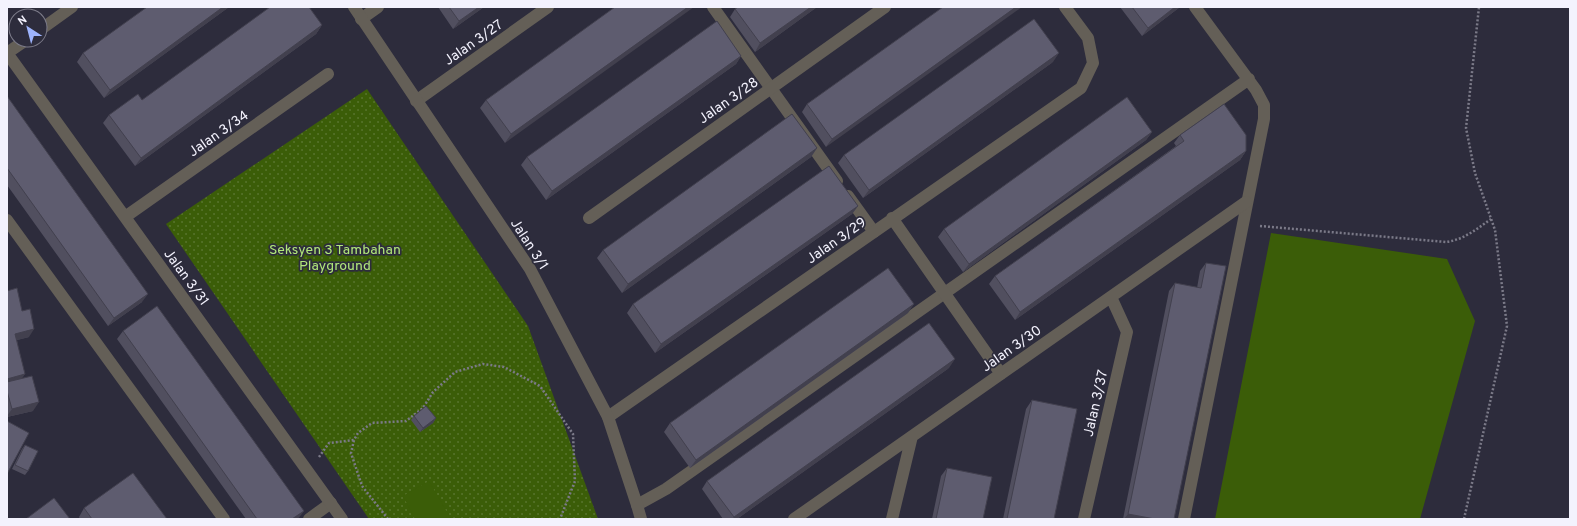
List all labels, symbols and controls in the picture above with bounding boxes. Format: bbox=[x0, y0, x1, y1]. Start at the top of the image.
north arrow bbox=[8, 8, 48, 48]
text: N bbox=[15, 13, 30, 29]
street label: Jalan 3/27 bbox=[441, 17, 507, 70]
street label: Jalan 3/28 bbox=[696, 74, 762, 128]
street label: Jalan 3/34 bbox=[186, 107, 252, 161]
street label: Jalan 3/29 bbox=[804, 214, 870, 268]
street label: Jalan 3/1 bbox=[506, 216, 552, 274]
park label: Seksyen 3 Tambahan Playground bbox=[269, 242, 401, 275]
street label: Jalan 3/31 bbox=[160, 246, 212, 310]
street label: Jalan 3/30 bbox=[979, 322, 1045, 376]
street label: Jalan 3/37 bbox=[1081, 368, 1112, 438]

